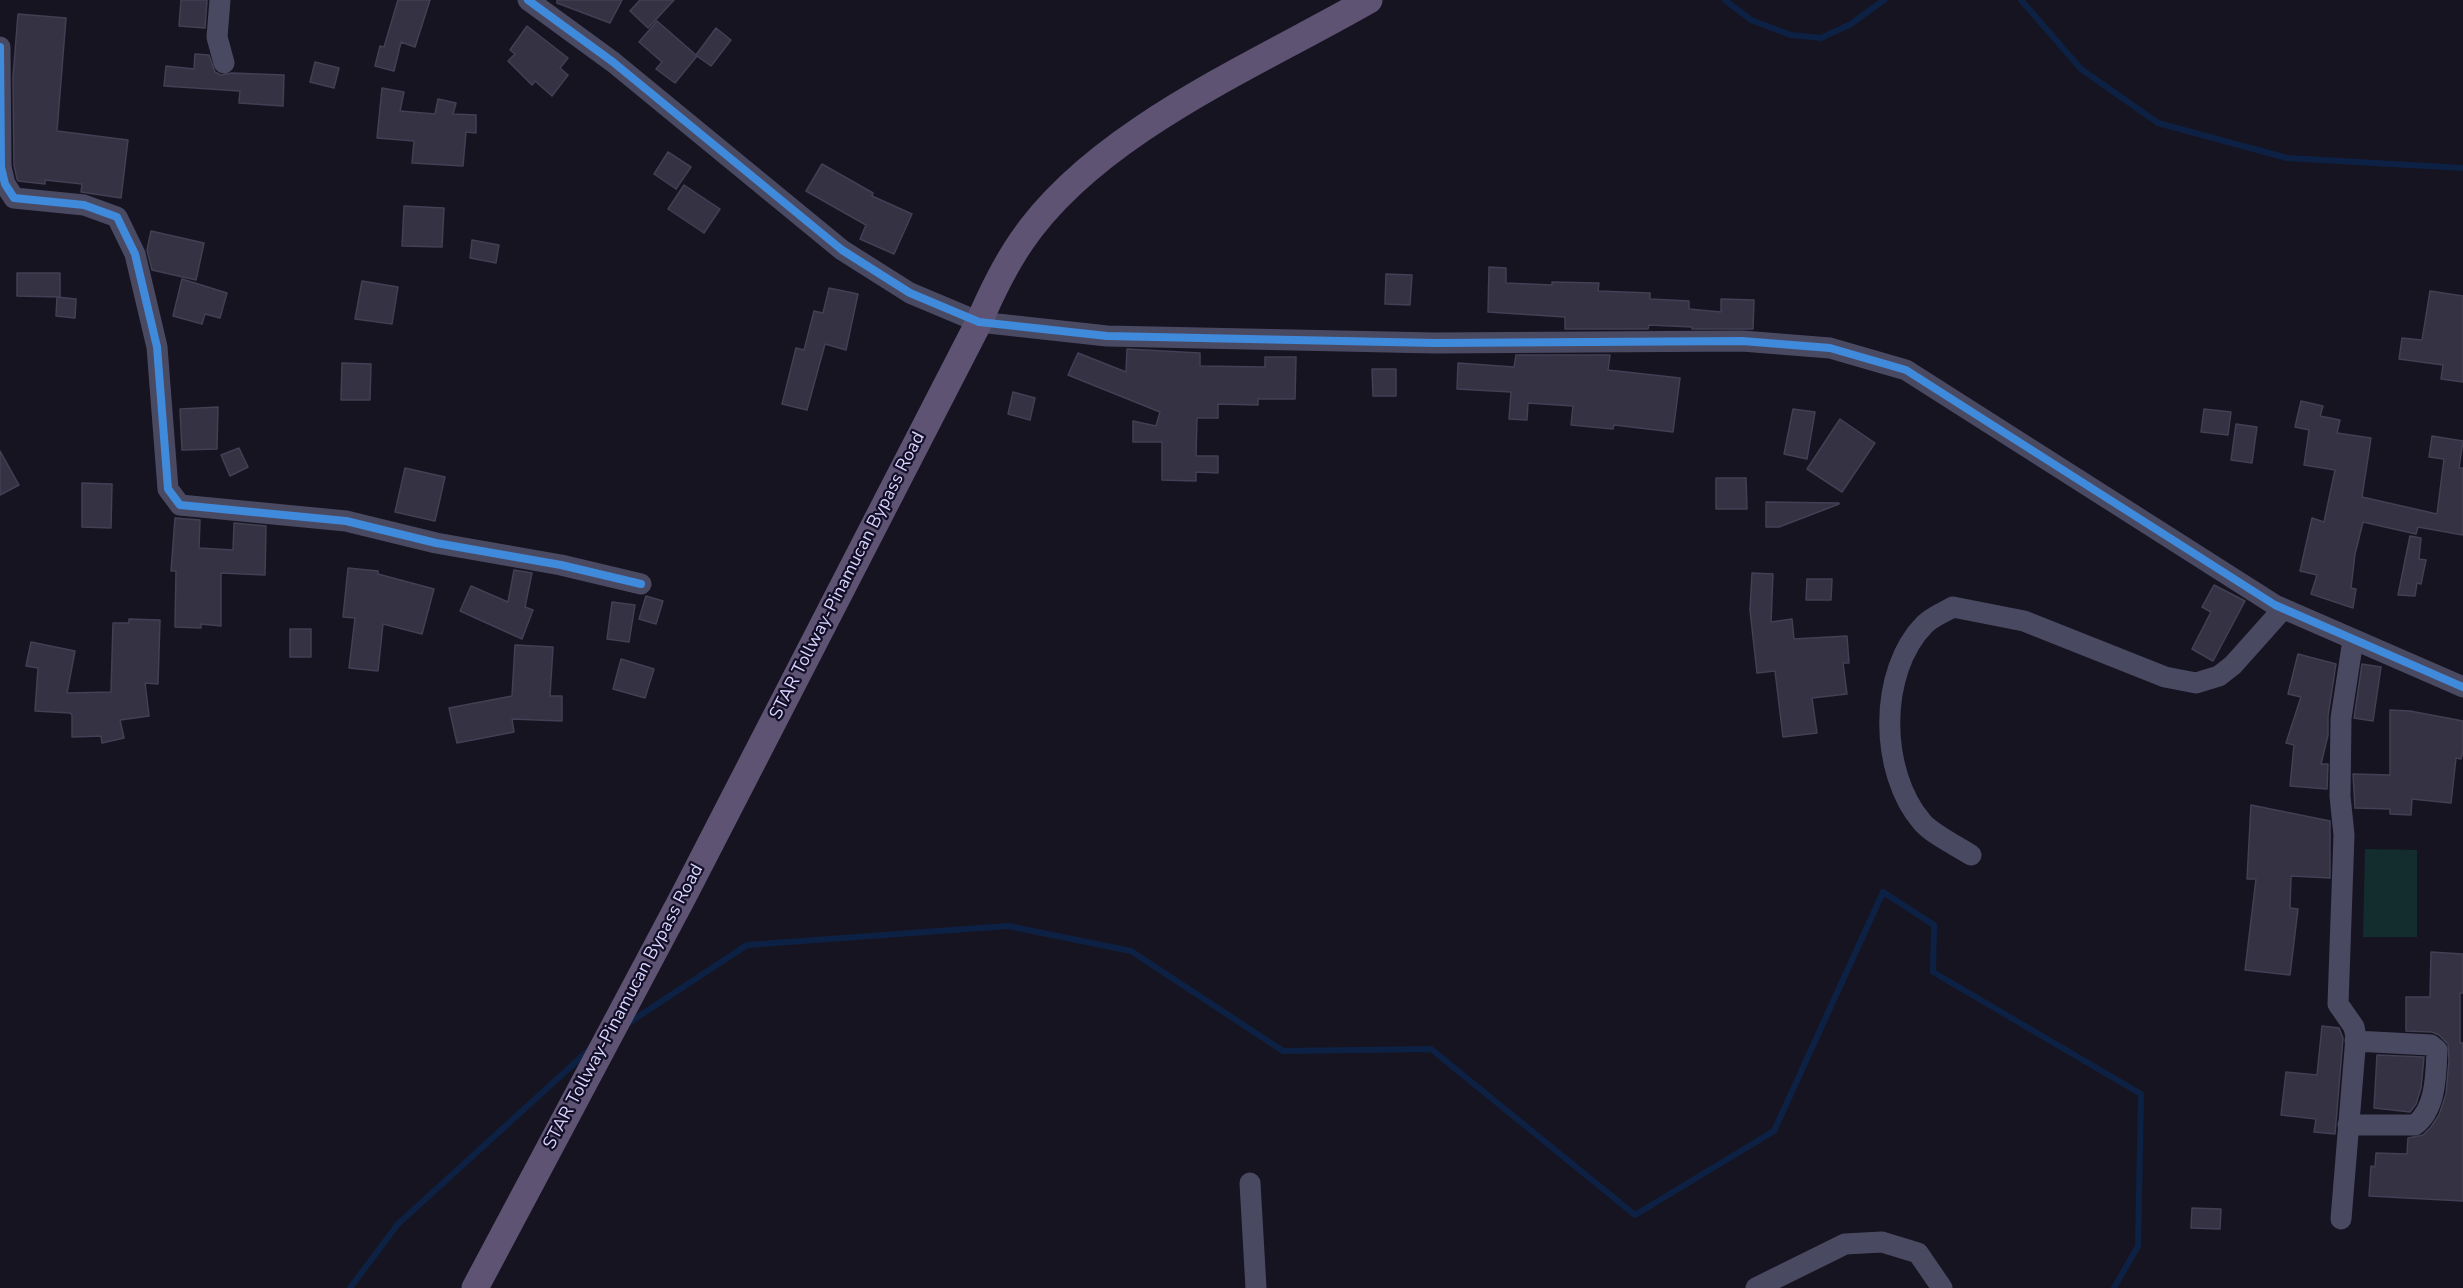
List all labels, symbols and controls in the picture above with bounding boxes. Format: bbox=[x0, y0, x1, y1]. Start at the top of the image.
street label: STAR Tollway-Pinamucan Bypass Road bbox=[766, 429, 930, 723]
street label: STAR Tollway-Pinamucan Bypass Road bbox=[539, 861, 709, 1153]

